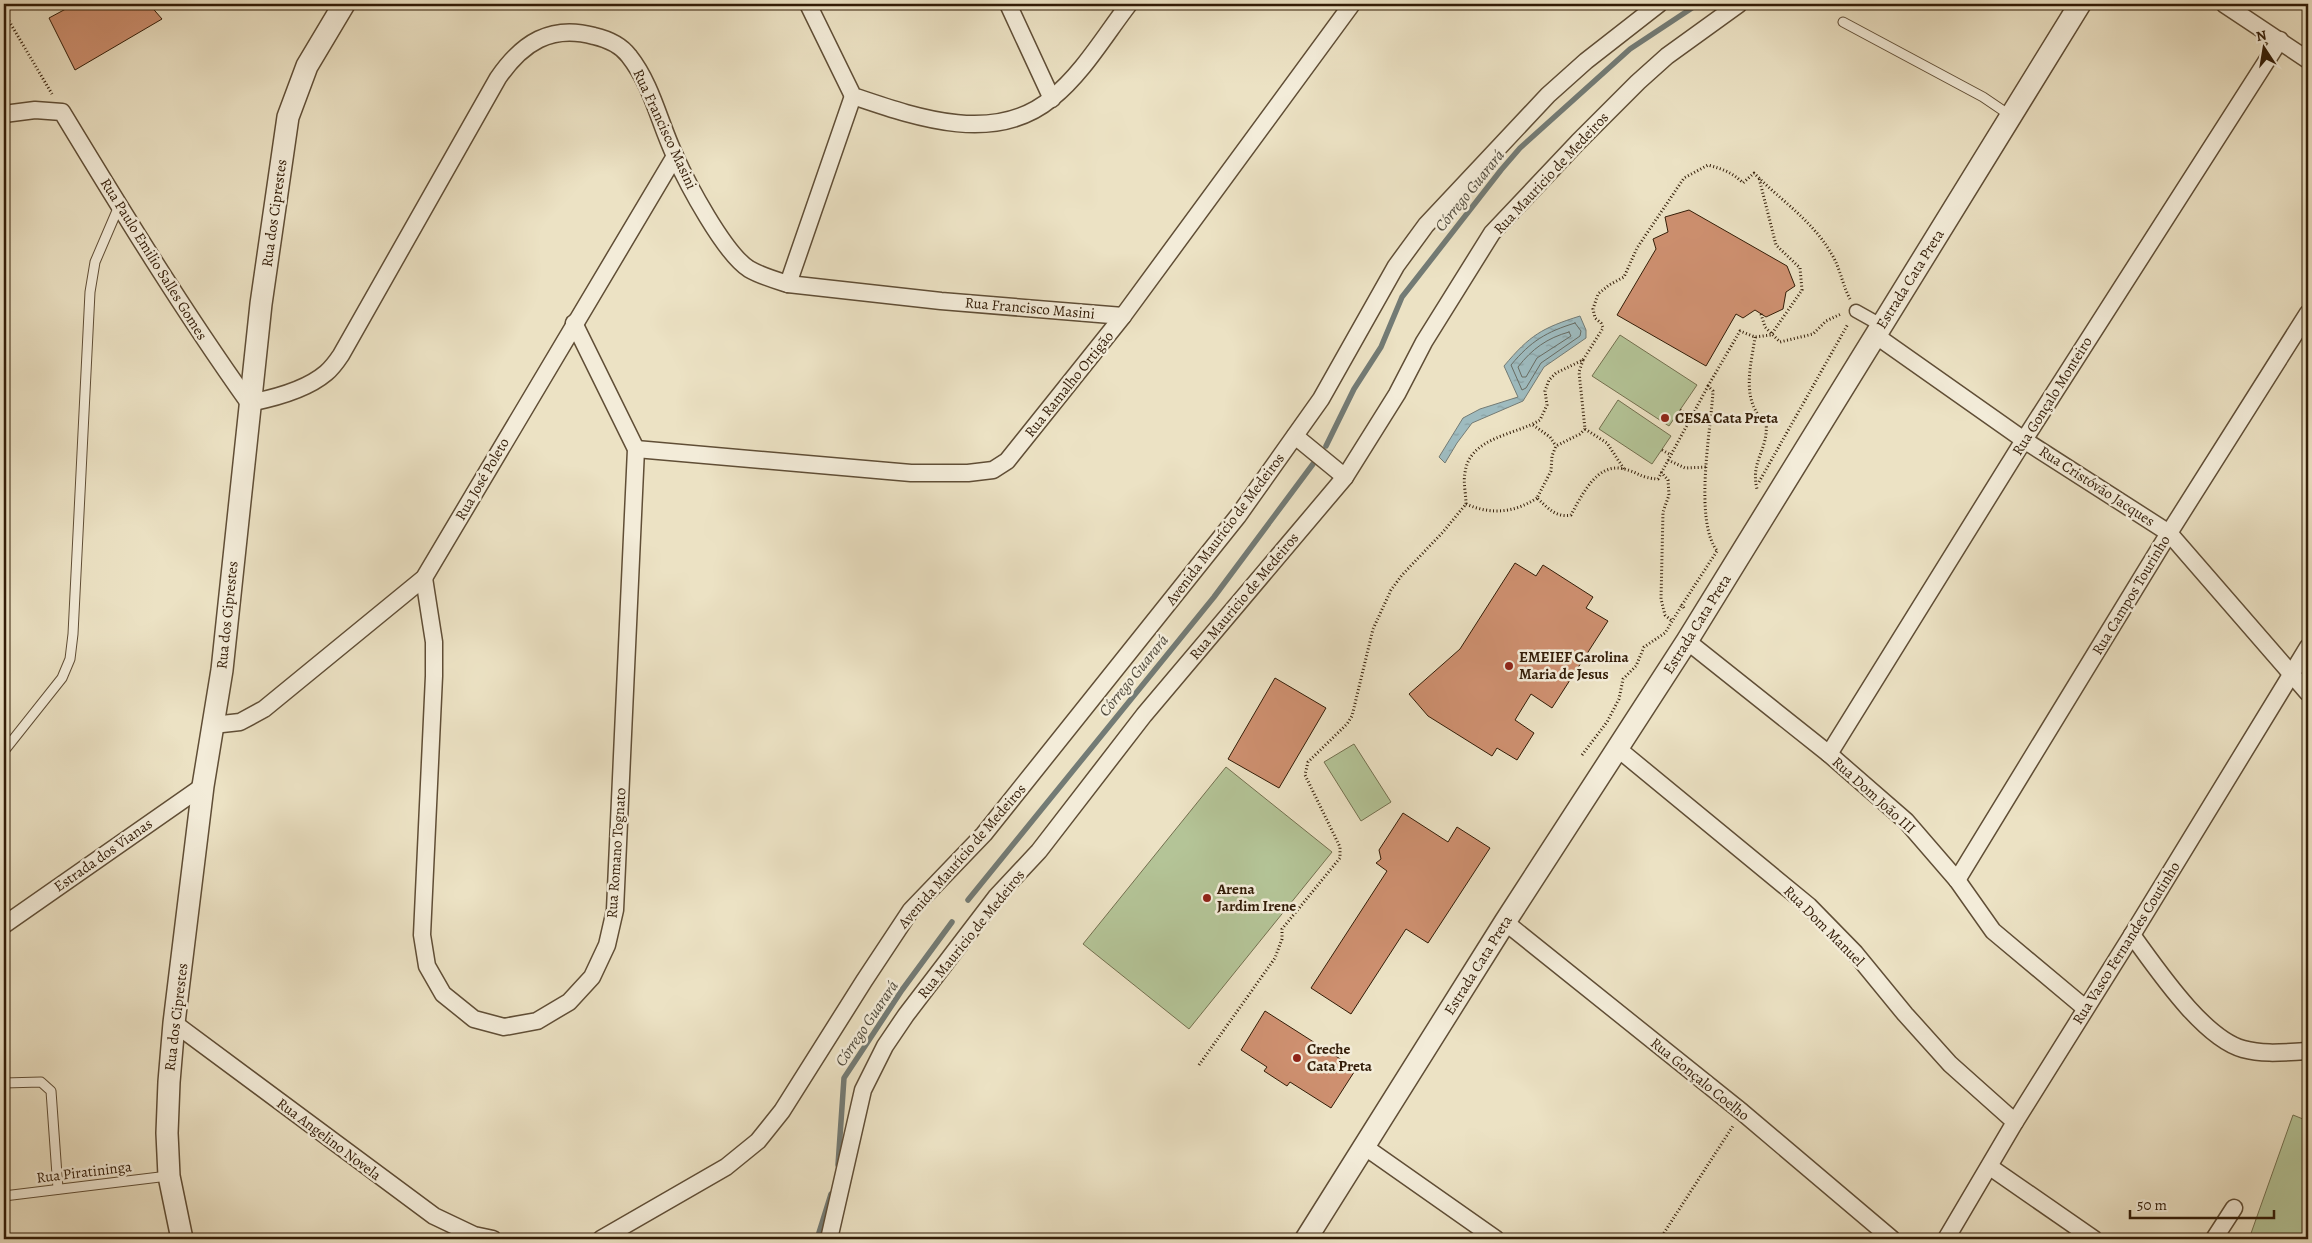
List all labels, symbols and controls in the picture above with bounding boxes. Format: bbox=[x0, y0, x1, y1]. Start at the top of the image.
north arrow bbox=[2240, 22, 2290, 72]
text: N bbox=[2254, 25, 2268, 46]
street label: Rua Francisco Masini bbox=[628, 66, 702, 192]
street label: Rua Mauricio de Medeiros bbox=[1489, 108, 1613, 238]
water label: Córrego Guarará bbox=[1430, 145, 1510, 236]
street label: Rua dos Ciprestes bbox=[257, 158, 291, 268]
street label: Rua Paulo Emilio Salles Gomes bbox=[96, 174, 212, 344]
street label: Estrada Cata Preta bbox=[1871, 225, 1949, 333]
street label: Rua Francisco Masini bbox=[964, 292, 1096, 324]
street label: Rua Ramalho Ortigão bbox=[1020, 327, 1118, 441]
street label: Rua Gonçalo Monteiro bbox=[2007, 333, 2097, 459]
place label: CESA Cata Preta bbox=[1675, 408, 1779, 428]
marker: CESA Cata Preta bbox=[1659, 412, 1671, 424]
street label: Rua José Poleto bbox=[450, 434, 514, 524]
street label: Rua Cristóvão Jacques bbox=[2035, 441, 2159, 531]
street label: Avenida Maurício de Medeiros bbox=[1161, 449, 1289, 610]
street label: Rua Mauricio de Medeiros bbox=[1185, 528, 1303, 664]
street label: Rua Campos Tourinho bbox=[2087, 531, 2175, 659]
street label: Rua dos Ciprestes bbox=[211, 560, 243, 670]
street label: Estrada Cata Preta bbox=[1658, 570, 1736, 678]
water label: Córrego Guarará bbox=[1094, 630, 1174, 721]
place label: EMEIEF Carolina Maria de Jesus bbox=[1519, 647, 1629, 684]
marker: EMEIEF Carolina Maria de Jesus bbox=[1503, 660, 1515, 672]
street label: Rua Dom João III bbox=[1828, 752, 1920, 838]
street label: Avenida Maurício de Medeiros bbox=[893, 779, 1030, 933]
street label: Rua Romano Tognato bbox=[601, 787, 631, 919]
street label: Estrada dos Vianas bbox=[50, 814, 156, 896]
street label: Rua Vasco Fernandes Coutinho bbox=[2068, 858, 2184, 1028]
street label: Rua Mauricio de Medeiros bbox=[913, 865, 1029, 1003]
place label: Arena Jardim Irene bbox=[1216, 879, 1296, 916]
street label: Rua Dom Manuel bbox=[1779, 881, 1869, 971]
marker: Arena Jardim Irene bbox=[1201, 892, 1213, 904]
street label: Estrada Cata Preta bbox=[1439, 911, 1517, 1019]
street label: Rua dos Ciprestes bbox=[159, 962, 193, 1072]
water label: Córrego Guarará bbox=[830, 976, 904, 1071]
street label: Rua Gonçalo Coelho bbox=[1646, 1033, 1754, 1125]
place label: Creche Cata Preta bbox=[1307, 1039, 1373, 1076]
marker: Creche Cata Preta bbox=[1291, 1052, 1303, 1064]
street label: Rua Angelino Novela bbox=[273, 1093, 385, 1185]
street label: Rua Piratininga bbox=[35, 1156, 133, 1188]
scale bar bbox=[2130, 1188, 2273, 1220]
text: 50 m bbox=[2137, 1195, 2167, 1215]

